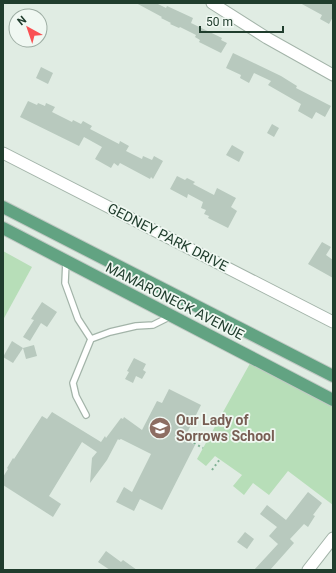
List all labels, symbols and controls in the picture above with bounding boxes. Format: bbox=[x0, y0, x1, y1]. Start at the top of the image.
north arrow bbox=[8, 8, 48, 48]
scale bar bbox=[200, 8, 283, 34]
text: N bbox=[15, 13, 29, 28]
text: 50 m bbox=[206, 15, 233, 29]
street label: GEDNEY PARK DRIVE bbox=[105, 200, 231, 274]
street label: MAMARONECK AVENUE bbox=[103, 259, 247, 343]
place label: Our Lady of Sorrows School bbox=[176, 412, 275, 444]
school or university icon: Our Lady of Sorrows School bbox=[147, 415, 173, 441]

